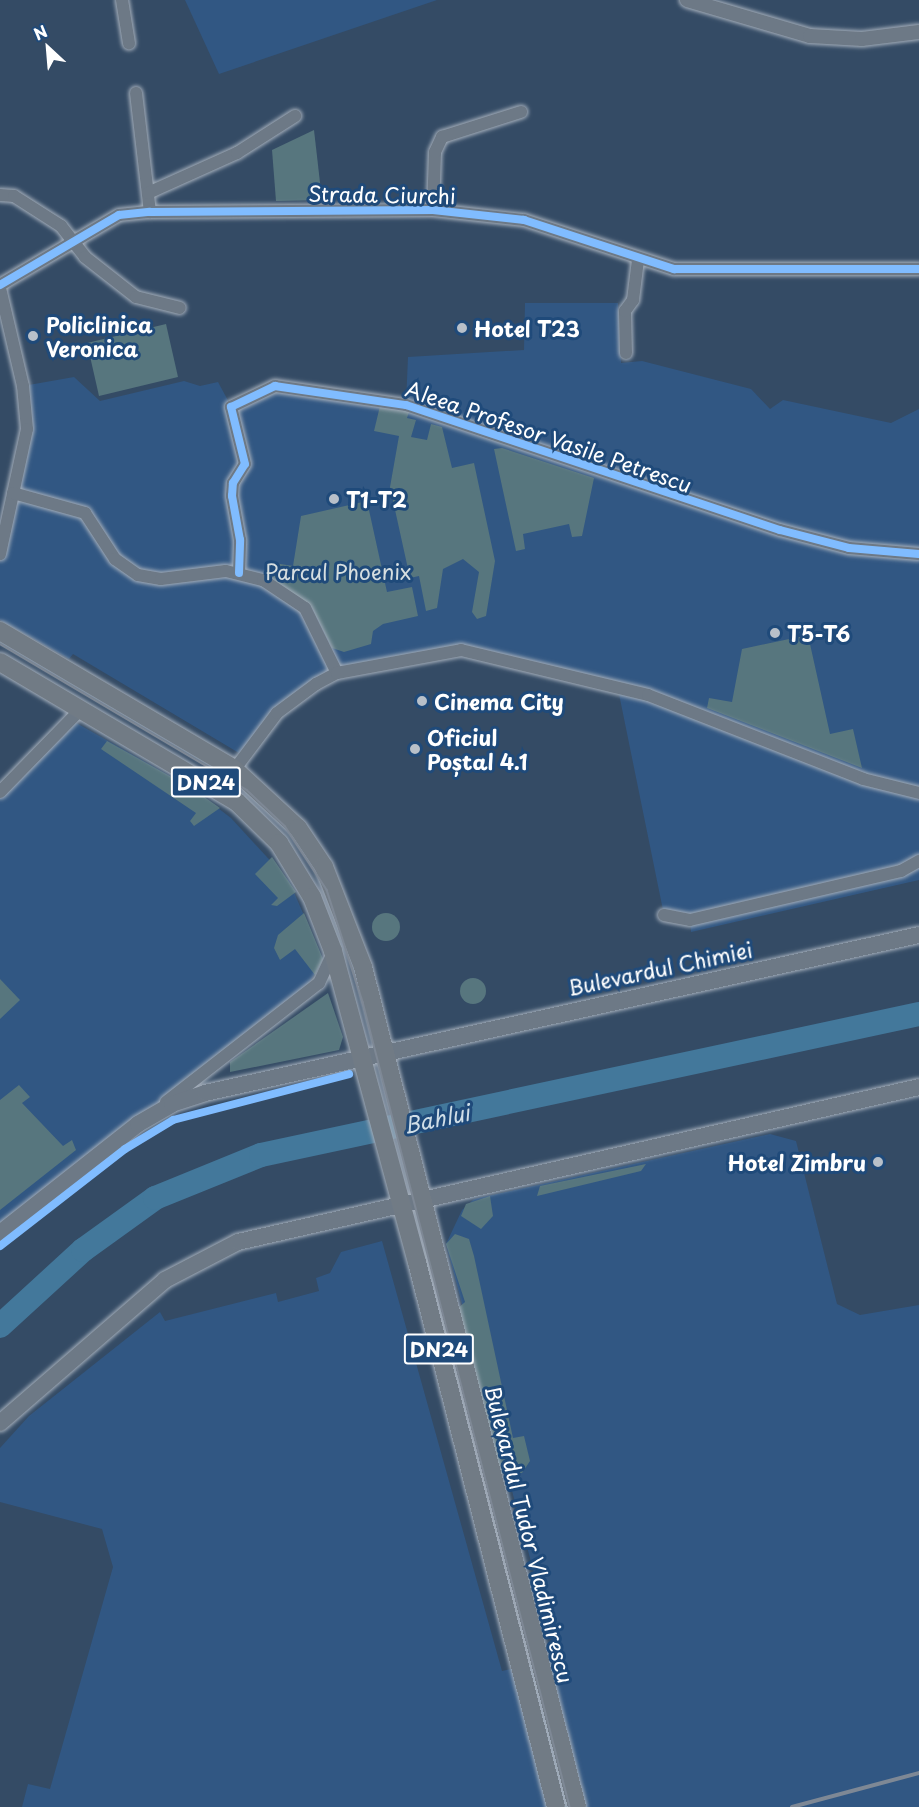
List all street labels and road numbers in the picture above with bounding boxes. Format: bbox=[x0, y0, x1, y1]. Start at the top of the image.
street label: Strada Ciurchi bbox=[308, 180, 456, 208]
street label: Aleea Profesor Vasile Petrescu bbox=[402, 375, 696, 497]
road number: DN24 bbox=[170, 765, 242, 799]
street label: Bulevardul Chimiei bbox=[565, 936, 755, 1000]
road number: DN24 bbox=[403, 1332, 475, 1366]
street label: Bulevardul Tudor Vladimirescu bbox=[481, 1383, 579, 1685]

